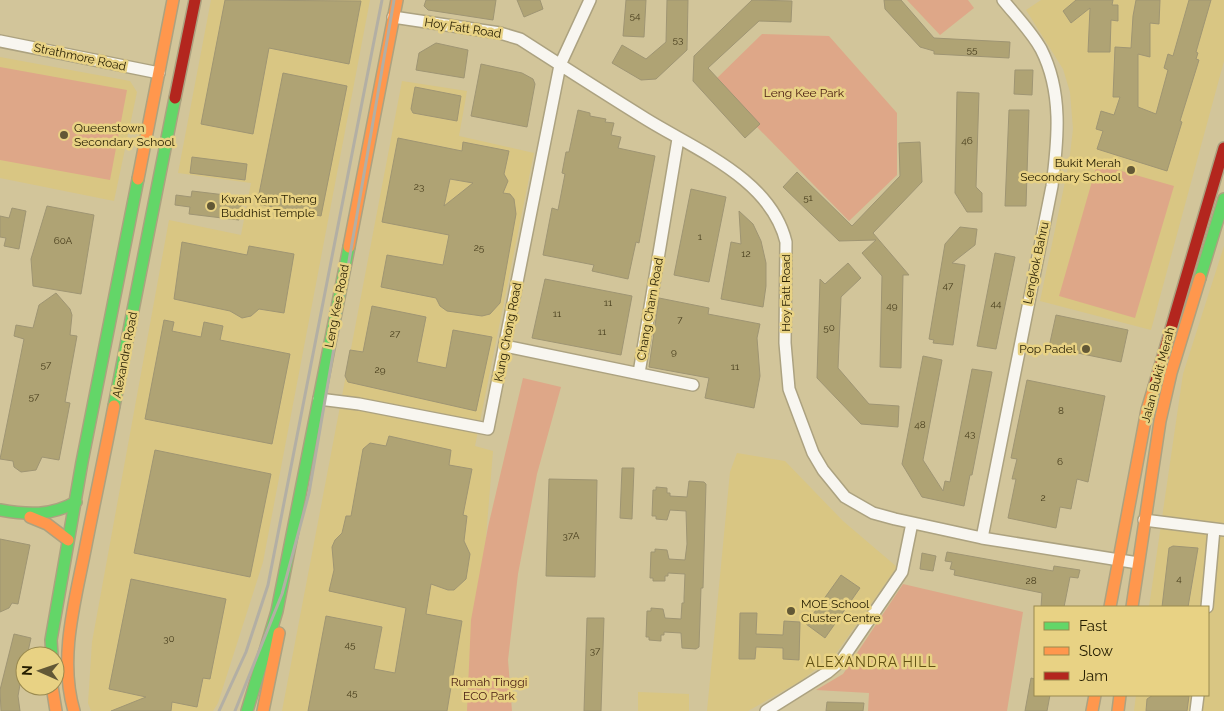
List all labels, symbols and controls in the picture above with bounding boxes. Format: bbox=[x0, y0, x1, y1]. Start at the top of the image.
house number: 54 bbox=[630, 10, 641, 21]
street label: Hoy Fatt Road bbox=[424, 15, 502, 41]
house number: 53 bbox=[673, 34, 683, 45]
street label: Strathmore Road bbox=[33, 40, 127, 74]
house number: 55 bbox=[967, 44, 978, 55]
park label: Leng Kee Park bbox=[764, 86, 845, 100]
place label: Queenstown Secondary School bbox=[74, 121, 176, 149]
marker: Queenstown Secondary School bbox=[58, 129, 70, 141]
house number: 46 bbox=[961, 135, 973, 146]
place label: Bukit Merah Secondary School bbox=[1020, 156, 1122, 184]
marker: Bukit Merah Secondary School bbox=[1125, 164, 1137, 176]
house number: 23 bbox=[414, 181, 424, 192]
place label: Kwan Yam Theng Buddhist Temple bbox=[221, 192, 317, 220]
house number: 51 bbox=[803, 192, 814, 203]
marker: Kwan Yam Theng Buddhist Temple bbox=[205, 200, 217, 212]
street label: Lengkok Bahru bbox=[1020, 221, 1052, 305]
house number: 1 bbox=[698, 231, 703, 242]
house number: 60A bbox=[54, 235, 73, 246]
house number: 25 bbox=[474, 242, 485, 253]
house number: 12 bbox=[741, 248, 751, 259]
street label: Hoy Fatt Road bbox=[779, 254, 793, 332]
street label: Chang Charn Road bbox=[634, 257, 666, 361]
street label: Leng Kee Road bbox=[322, 263, 352, 349]
house number: 47 bbox=[943, 280, 954, 291]
street label: Kung Chong Road bbox=[492, 281, 524, 383]
house number: 11 bbox=[604, 297, 613, 308]
house number: 44 bbox=[991, 298, 1002, 309]
house number: 49 bbox=[886, 300, 898, 311]
house number: 11 bbox=[553, 308, 562, 319]
street label: Alexandra Road bbox=[110, 311, 140, 399]
house number: 7 bbox=[677, 314, 683, 325]
house number: 50 bbox=[823, 322, 835, 333]
house number: 11 bbox=[598, 326, 607, 337]
street label: Jalan Bukit Merah bbox=[1138, 326, 1178, 424]
house number: 27 bbox=[390, 328, 401, 339]
place label: Pop Padel bbox=[1019, 342, 1077, 356]
marker: Pop Padel bbox=[1080, 343, 1092, 355]
house number: 9 bbox=[671, 346, 677, 357]
house number: 57 bbox=[41, 359, 52, 370]
house number: 11 bbox=[731, 361, 740, 372]
house number: 29 bbox=[374, 364, 386, 375]
house number: 57 bbox=[29, 391, 40, 402]
house number: 8 bbox=[1058, 405, 1064, 416]
house number: 48 bbox=[914, 419, 926, 430]
house number: 43 bbox=[965, 428, 975, 439]
house number: 6 bbox=[1057, 456, 1063, 467]
house number: 2 bbox=[1040, 492, 1046, 503]
house number: 37A bbox=[563, 530, 580, 541]
house number: 4 bbox=[1176, 573, 1182, 584]
house number: 28 bbox=[1025, 575, 1037, 586]
place label: MOE School Cluster Centre bbox=[801, 597, 881, 625]
marker: MOE School Cluster Centre bbox=[785, 605, 797, 617]
legend bbox=[1034, 606, 1209, 696]
text: Fast bbox=[1079, 617, 1107, 635]
house number: 30 bbox=[163, 633, 175, 644]
house number: 45 bbox=[345, 639, 356, 650]
text: Slow bbox=[1079, 642, 1113, 660]
house number: 37 bbox=[590, 645, 601, 656]
north arrow bbox=[15, 646, 65, 696]
district label: ALEXANDRA HILL bbox=[805, 654, 937, 670]
text: N bbox=[19, 665, 35, 676]
text: Jam bbox=[1079, 667, 1108, 685]
park label: Rumah Tinggi ECO Park bbox=[451, 675, 527, 703]
house number: 45 bbox=[347, 687, 358, 698]

